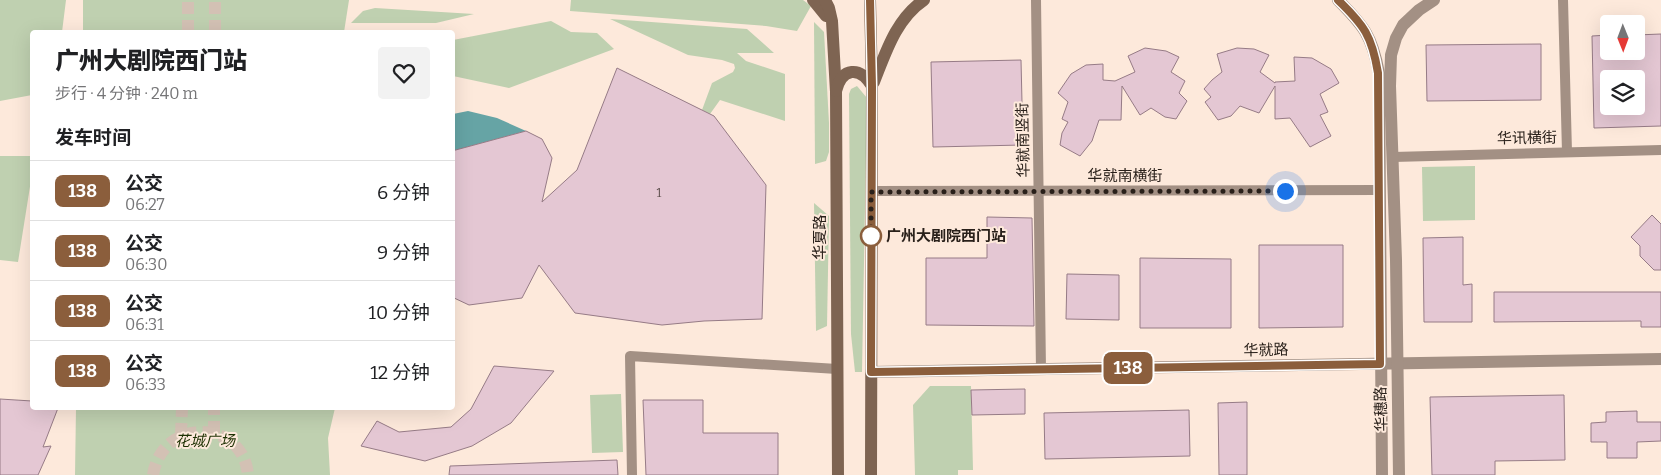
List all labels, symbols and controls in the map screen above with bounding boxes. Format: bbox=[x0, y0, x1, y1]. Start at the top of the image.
north arrow bbox=[1600, 15, 1645, 60]
map controls bbox=[1600, 15, 1645, 115]
text: 广州大剧院西门站 bbox=[55, 47, 247, 75]
button: heart bbox=[378, 47, 430, 99]
button: layers bbox=[1600, 70, 1645, 115]
text: 步行 · 4 分钟 · 240 m bbox=[55, 84, 198, 103]
street label: 华就南竖街 bbox=[1013, 102, 1033, 178]
text: 发车时间 bbox=[55, 126, 131, 149]
street label: 华讯横街 bbox=[1497, 128, 1557, 148]
street label: 华就南横街 bbox=[1087, 167, 1163, 185]
text: 公交 bbox=[125, 172, 163, 195]
your location bbox=[1273, 179, 1298, 204]
text: 138 bbox=[68, 180, 97, 202]
text: 6 分钟 bbox=[377, 181, 430, 204]
house number: 1 bbox=[657, 186, 662, 200]
text: 06:27 bbox=[125, 195, 165, 214]
street label: 华夏路 bbox=[811, 214, 829, 260]
marker: 广州大剧院西门站 bbox=[860, 225, 882, 247]
place label: 广州大剧院西门站 bbox=[886, 227, 1006, 245]
text: 公交 bbox=[125, 232, 163, 255]
text: 138 bbox=[68, 240, 97, 262]
text: 9 分钟 bbox=[377, 241, 430, 264]
text: 06:30 bbox=[125, 255, 167, 274]
text: 公交 bbox=[125, 292, 163, 315]
text: 138 bbox=[68, 300, 97, 322]
text: 10 分钟 bbox=[368, 301, 430, 324]
text: 06:31 bbox=[125, 315, 164, 334]
street label: 华就路 bbox=[1243, 341, 1289, 359]
text: 公交 bbox=[125, 352, 163, 375]
line badge: 138 bbox=[1099, 352, 1157, 384]
text: 138 bbox=[1114, 357, 1142, 379]
text: 138 bbox=[68, 360, 97, 382]
text: 12 分钟 bbox=[370, 361, 430, 384]
text: 06:33 bbox=[125, 375, 166, 394]
street label: 华穗路 bbox=[1372, 386, 1390, 432]
park label: 花城广场 bbox=[175, 432, 237, 450]

